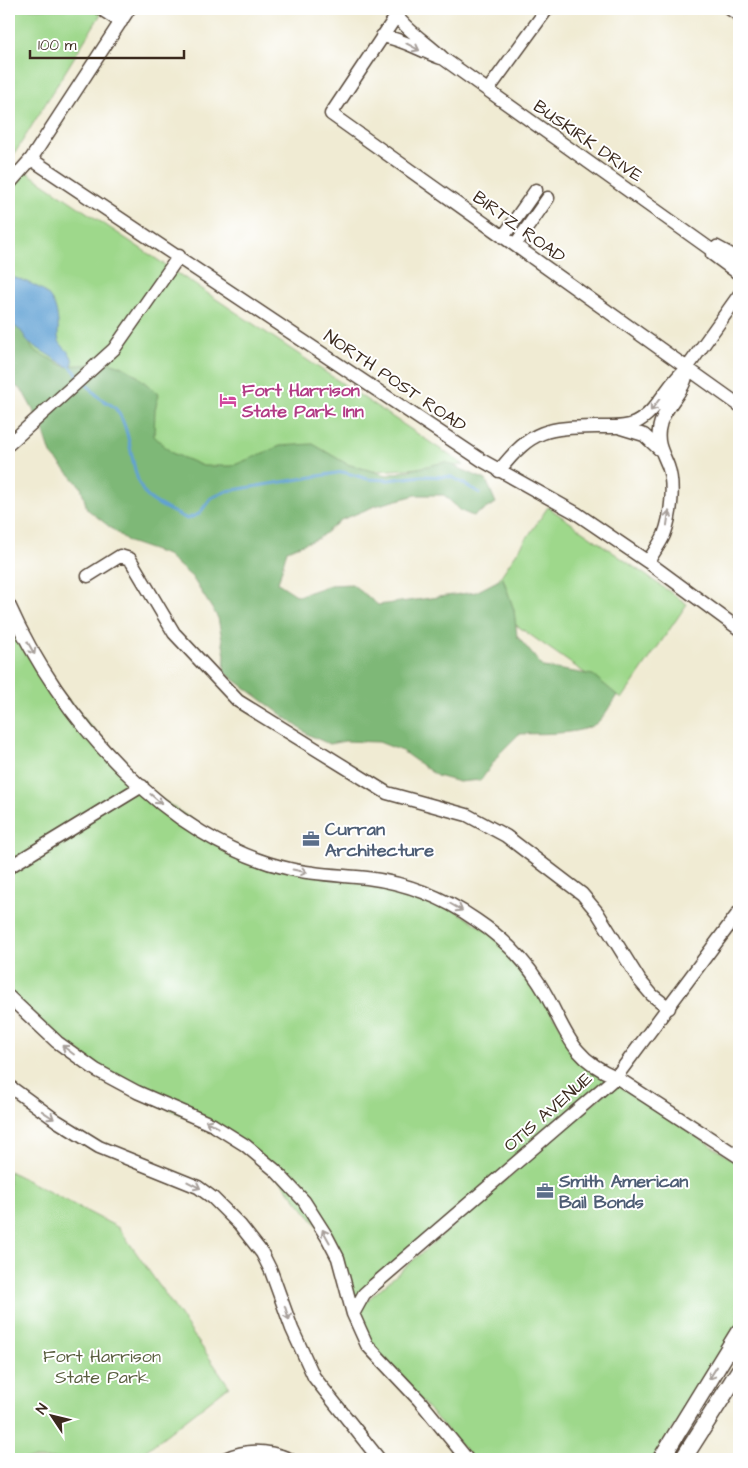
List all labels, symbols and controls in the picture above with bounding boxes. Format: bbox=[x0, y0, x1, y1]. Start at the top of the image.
scale bar bbox=[30, 28, 184, 60]
text: 100 m bbox=[38, 35, 77, 56]
one-way arrow bbox=[405, 43, 420, 52]
street label: BUSKIRK DRIVE bbox=[528, 94, 648, 188]
street label: BIRTZ ROAD bbox=[468, 185, 571, 269]
street label: NORTH POST ROAD bbox=[319, 324, 472, 438]
place label: Fort Harrison State Park Inn bbox=[241, 378, 364, 424]
hotel icon: Fort Harrison State Park Inn bbox=[218, 390, 238, 410]
one-way arrow bbox=[650, 398, 661, 411]
one-way arrow bbox=[663, 510, 673, 526]
one-way arrow bbox=[26, 640, 36, 655]
one-way arrow bbox=[150, 793, 163, 805]
place label: Curran Architecture bbox=[325, 817, 434, 863]
office icon: Curran Architecture bbox=[301, 829, 321, 849]
one-way arrow bbox=[291, 867, 307, 876]
one-way arrow bbox=[449, 903, 463, 913]
one-way arrow bbox=[62, 1045, 75, 1056]
street label: OTIS AVENUE bbox=[498, 1066, 598, 1158]
one-way arrow bbox=[41, 1110, 55, 1120]
one-way arrow bbox=[205, 1119, 220, 1128]
place label: Smith American Bail Bonds bbox=[558, 1169, 688, 1215]
one-way arrow bbox=[186, 1180, 201, 1190]
office icon: Smith American Bail Bonds bbox=[535, 1181, 555, 1201]
one-way arrow bbox=[321, 1230, 331, 1244]
one-way arrow bbox=[283, 1305, 292, 1321]
park label: Fort Harrison State Park bbox=[43, 1344, 161, 1390]
one-way arrow bbox=[708, 1366, 718, 1380]
north arrow bbox=[28, 1390, 78, 1440]
text: N bbox=[31, 1400, 53, 1418]

